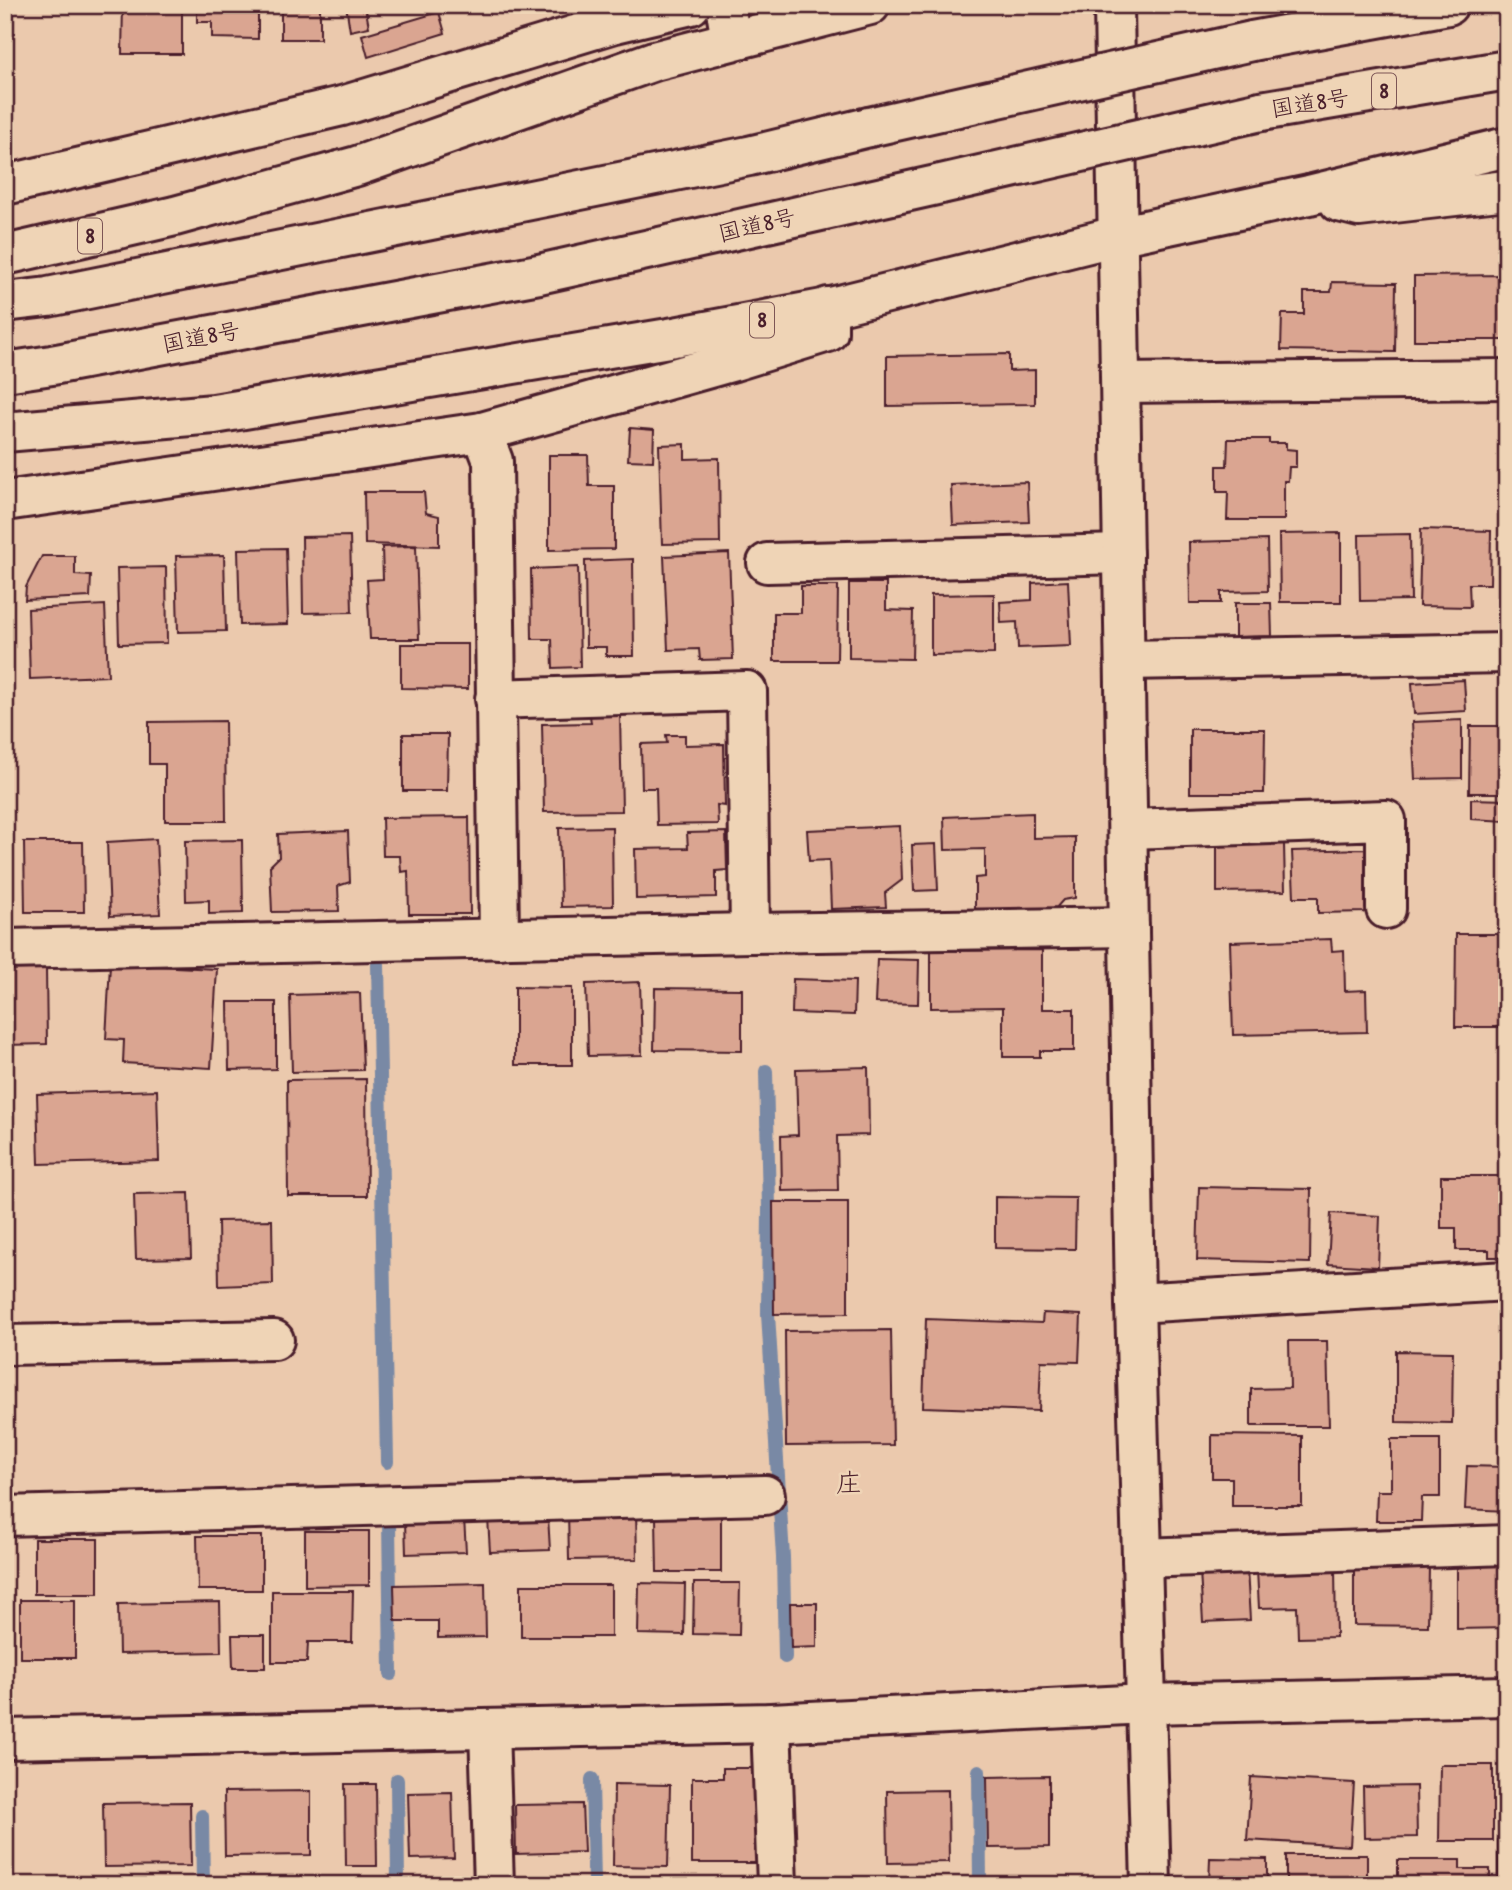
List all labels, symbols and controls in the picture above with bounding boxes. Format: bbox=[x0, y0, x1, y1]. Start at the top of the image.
road number: 8 bbox=[1372, 74, 1396, 108]
street label: 国道8号 bbox=[1268, 81, 1351, 124]
street label: 国道8号 bbox=[715, 201, 799, 248]
road number: 8 bbox=[78, 218, 102, 254]
road number: 8 bbox=[750, 302, 774, 338]
street label: 国道8号 bbox=[159, 314, 243, 359]
district label: 庄 bbox=[836, 1465, 862, 1500]

